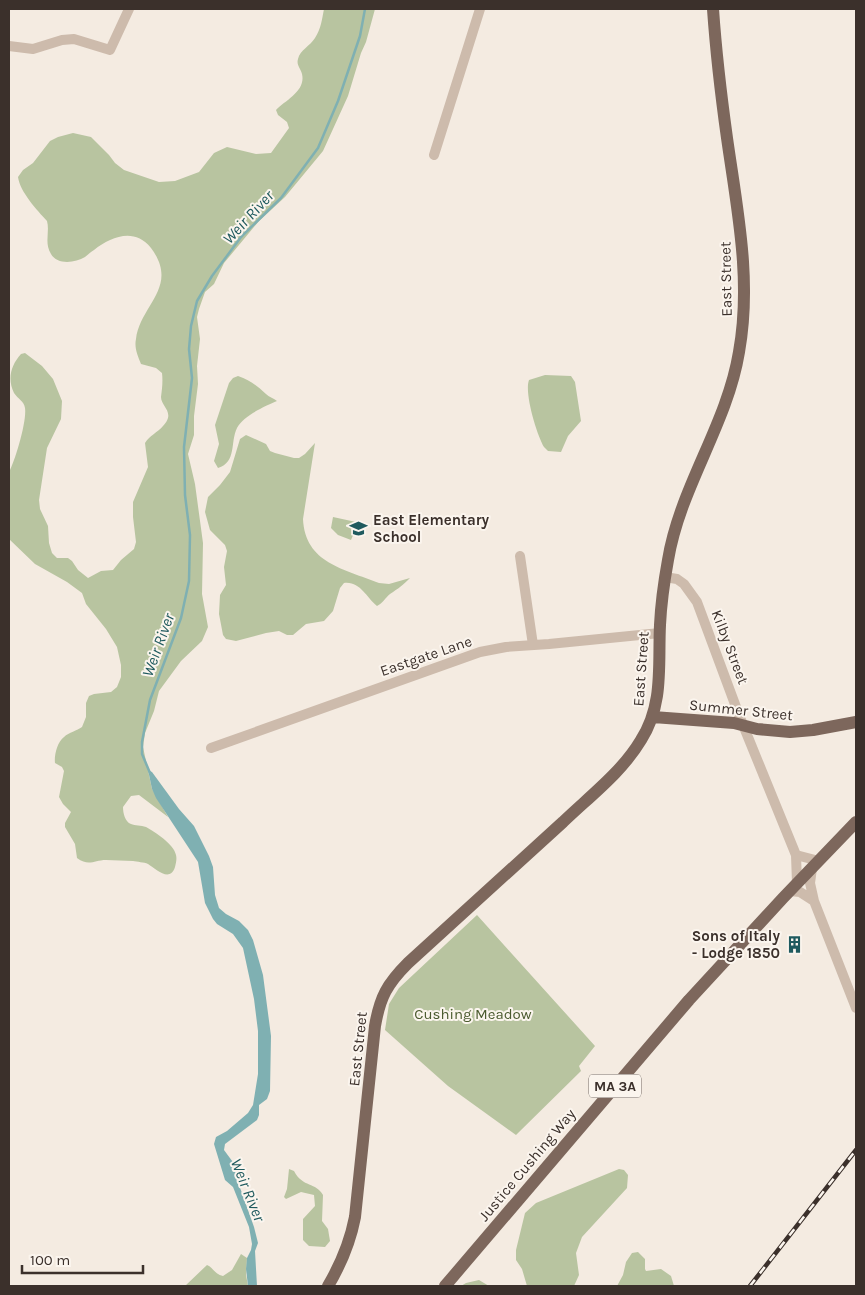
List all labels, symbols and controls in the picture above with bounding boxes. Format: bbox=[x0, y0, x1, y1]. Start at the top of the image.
water label: Weir River bbox=[218, 186, 278, 248]
street label: East Street bbox=[716, 241, 736, 317]
place label: East Elementary School bbox=[373, 511, 490, 546]
school or university icon: East Elementary School bbox=[349, 519, 369, 539]
street label: Kilby Street bbox=[708, 607, 753, 687]
water label: Weir River bbox=[138, 610, 178, 679]
street label: East Street bbox=[629, 631, 653, 707]
street label: Eastgate Lane bbox=[378, 632, 474, 680]
street label: Summer Street bbox=[688, 696, 794, 724]
place label: Sons of Italy - Lodge 1850 bbox=[692, 927, 780, 962]
building icon: Sons of Italy - Lodge 1850 bbox=[784, 935, 804, 955]
park label: Cushing Meadow bbox=[414, 1005, 532, 1023]
street label: East Street bbox=[345, 1010, 371, 1087]
road number: MA 3A bbox=[589, 1074, 641, 1098]
street label: Justice Cushing Way bbox=[475, 1105, 579, 1225]
water label: Weir River bbox=[227, 1156, 269, 1225]
scale bar bbox=[22, 1242, 144, 1274]
text: 100 m bbox=[30, 1251, 70, 1269]

